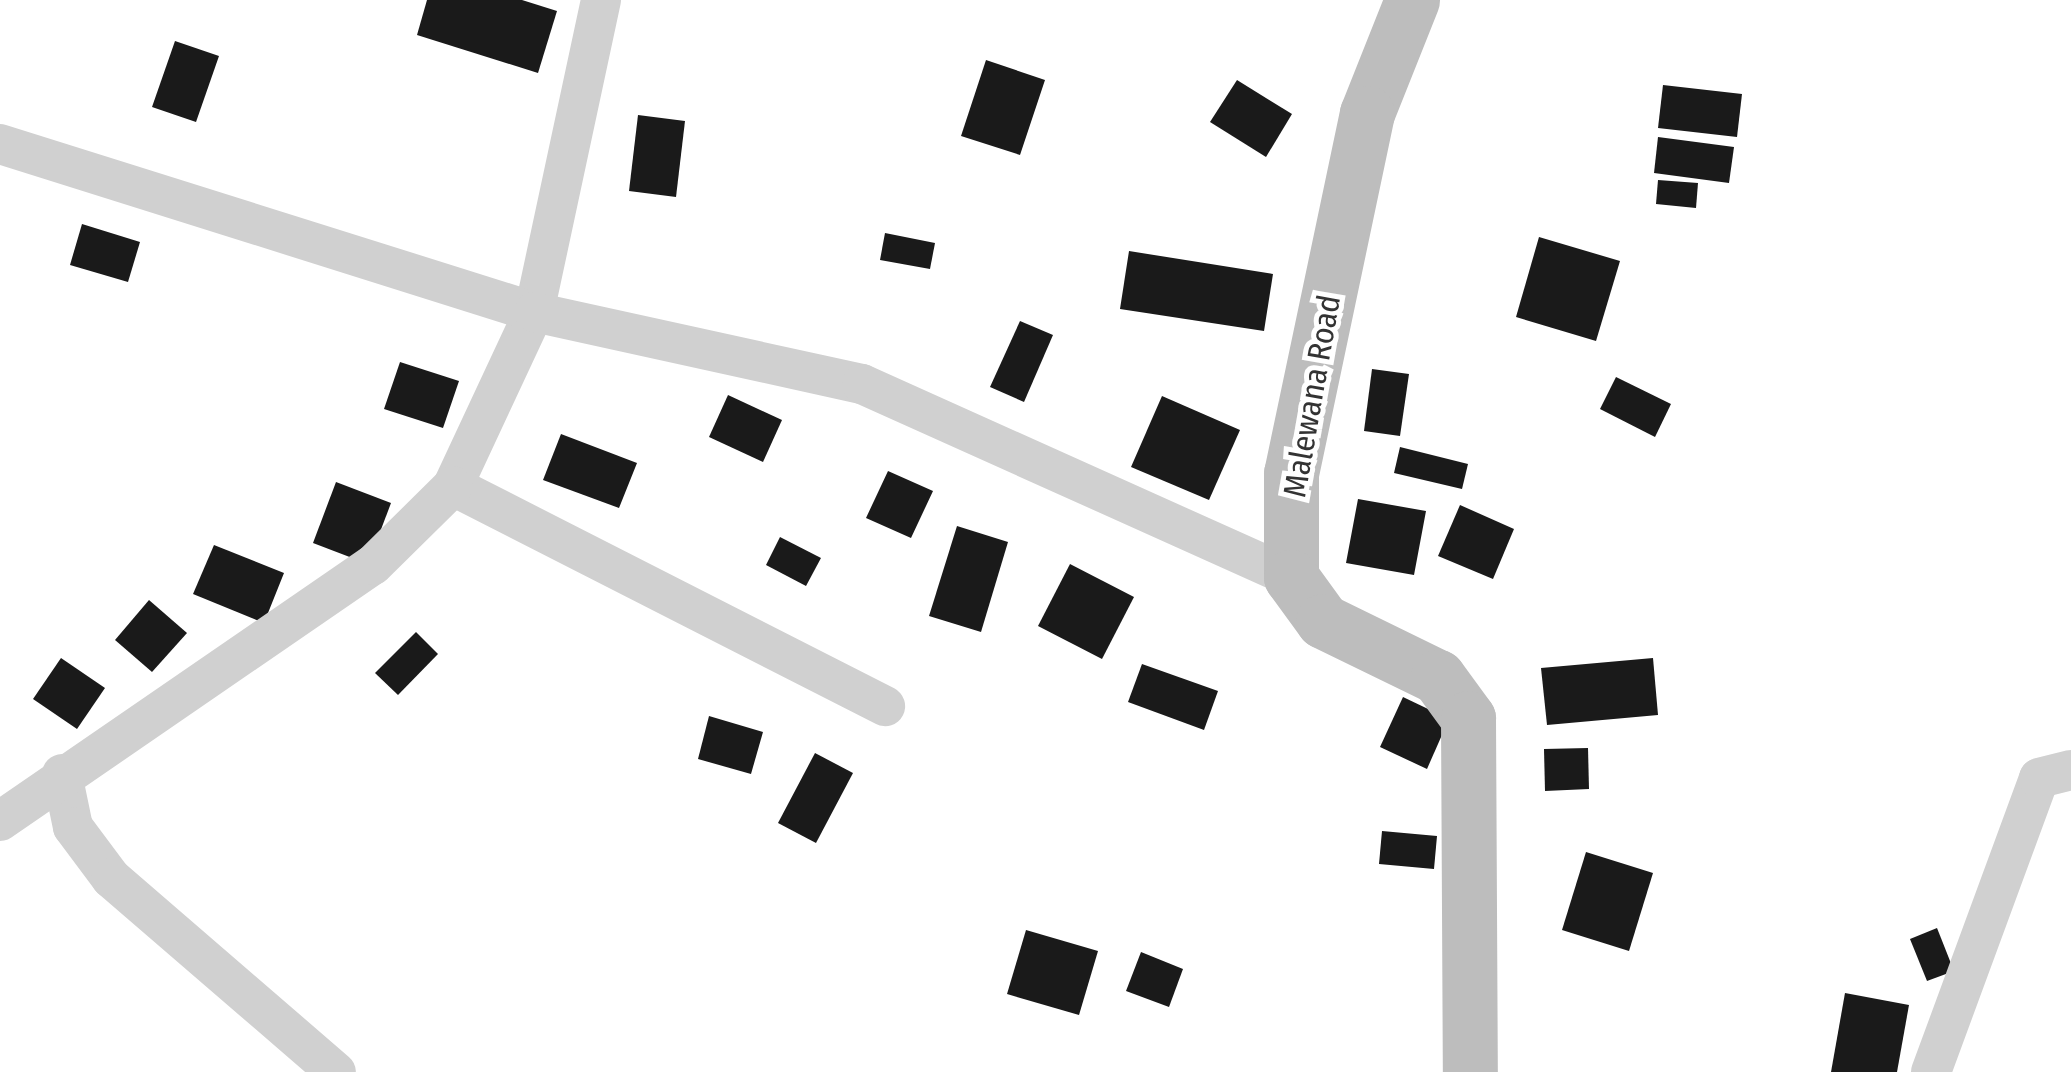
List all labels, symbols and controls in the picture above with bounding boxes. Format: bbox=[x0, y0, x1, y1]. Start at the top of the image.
street label: Malewana Road bbox=[1275, 292, 1349, 500]

